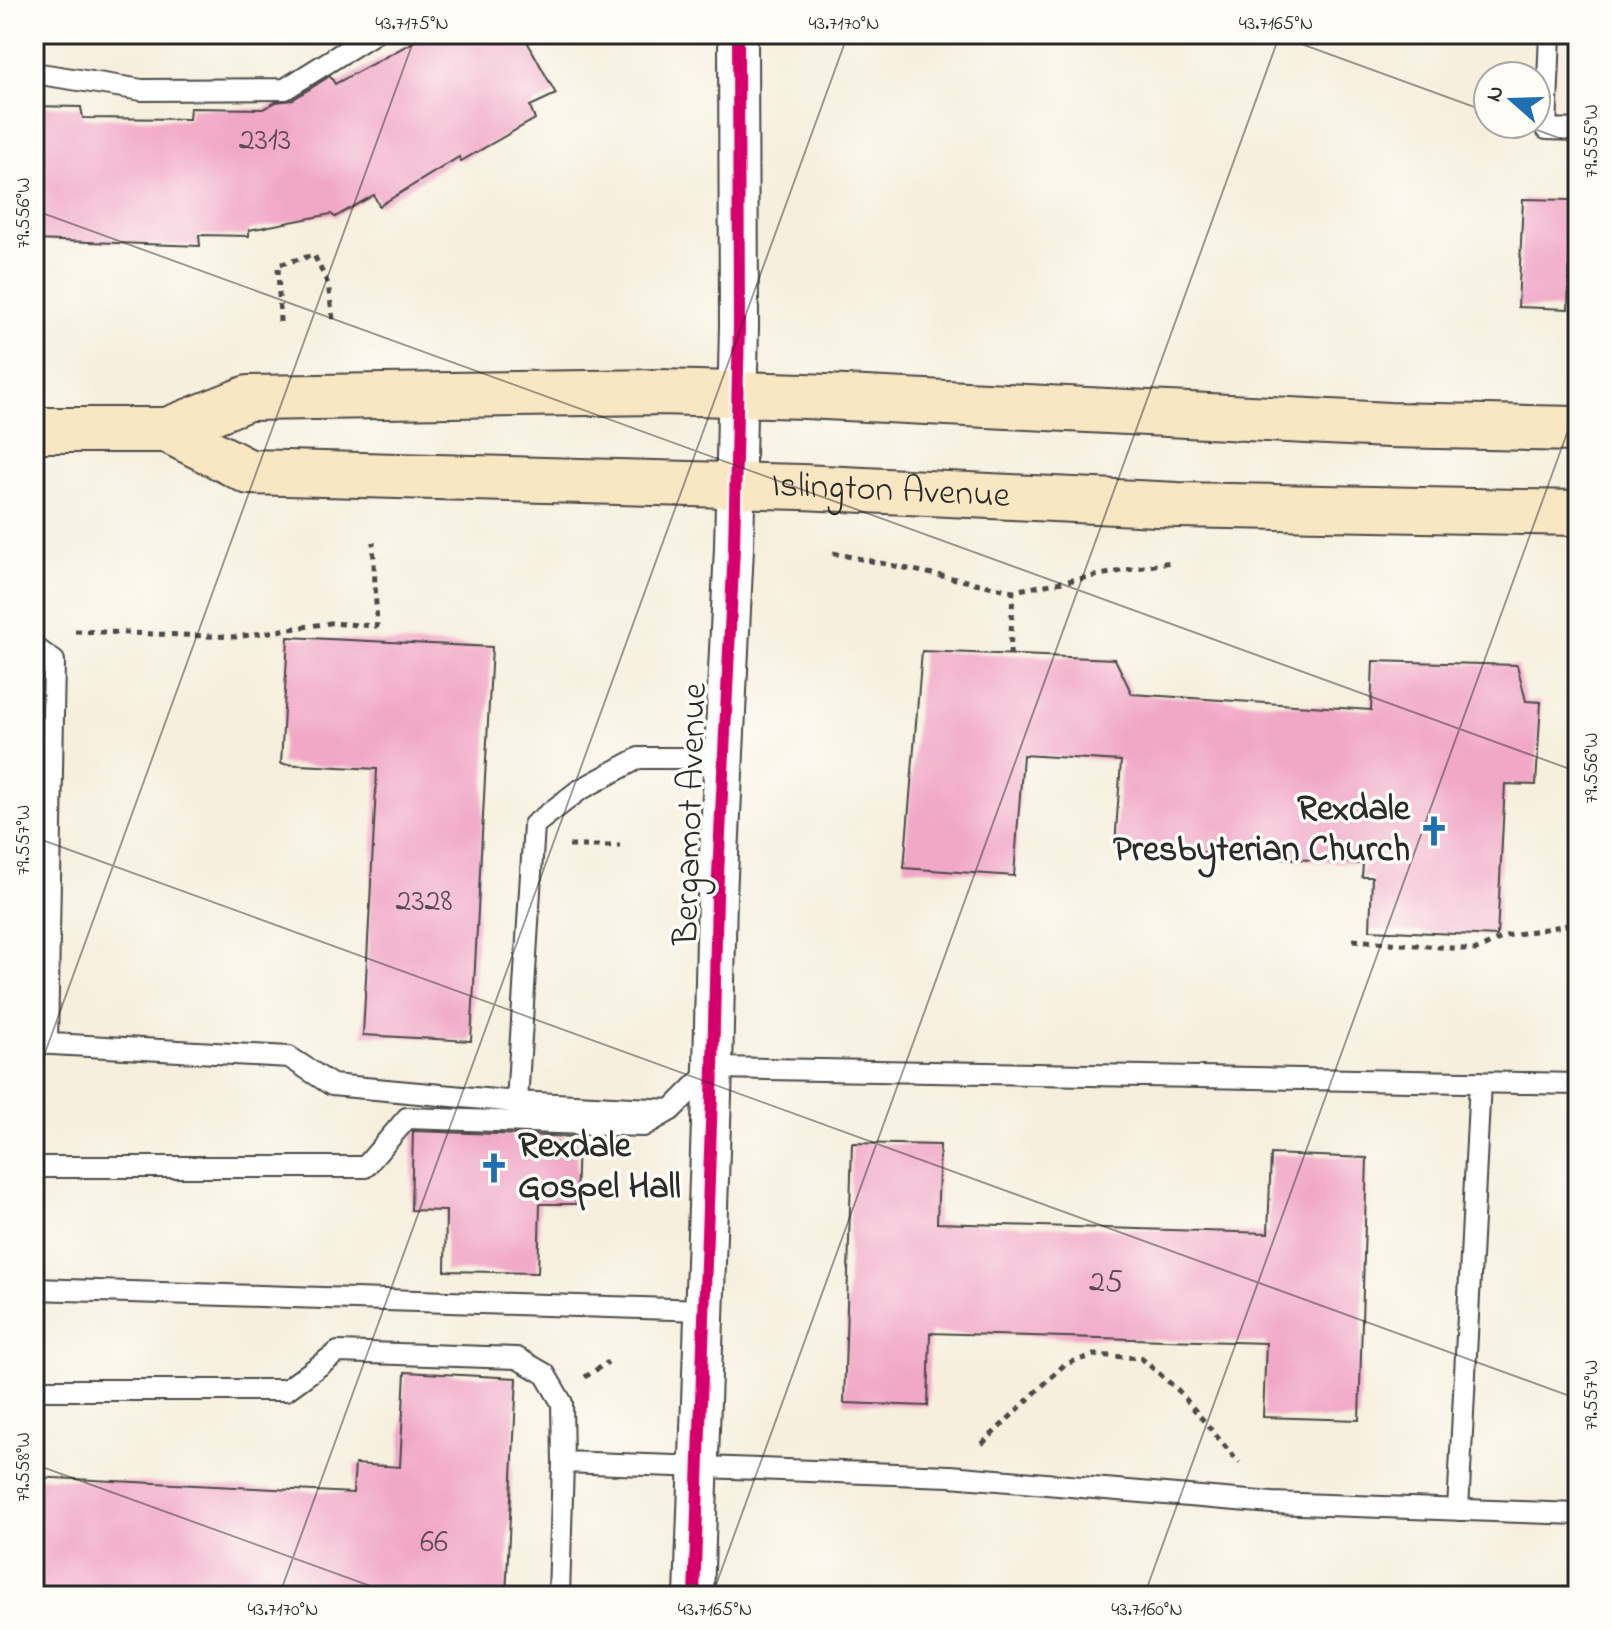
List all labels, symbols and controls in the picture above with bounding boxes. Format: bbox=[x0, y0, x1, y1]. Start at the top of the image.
text: 43.7175°N bbox=[375, 10, 449, 39]
text: 43.7170°N bbox=[809, 10, 879, 39]
text: 43.7165°N bbox=[1239, 10, 1313, 39]
north arrow bbox=[1472, 60, 1552, 140]
text: N bbox=[1478, 82, 1514, 107]
text: 79.555°W bbox=[1578, 104, 1607, 178]
house number: 2313 bbox=[239, 118, 291, 165]
text: 79.556°W bbox=[10, 178, 39, 248]
street label: Islington Avenue bbox=[771, 460, 1012, 523]
street label: Bergamot Avenue bbox=[661, 681, 723, 947]
text: 79.556°W bbox=[1578, 733, 1607, 803]
place label: Rexdale Presbyterian Church bbox=[1113, 784, 1411, 878]
text: 79.557°W bbox=[10, 805, 39, 875]
church icon: Rexdale Presbyterian Church bbox=[1417, 814, 1451, 848]
house number: 2328 bbox=[395, 879, 453, 926]
place label: Rexdale Gospel Hall bbox=[518, 1121, 681, 1215]
church icon: Rexdale Gospel Hall bbox=[477, 1151, 511, 1185]
house number: 25 bbox=[1089, 1260, 1123, 1307]
text: 79.557°W bbox=[1578, 1360, 1607, 1430]
text: 79.558°W bbox=[10, 1432, 39, 1502]
house number: 66 bbox=[420, 1520, 448, 1567]
text: 43.7170°N bbox=[248, 1596, 318, 1625]
text: 43.7165°N bbox=[678, 1596, 752, 1625]
text: 43.7160°N bbox=[1111, 1596, 1183, 1625]

